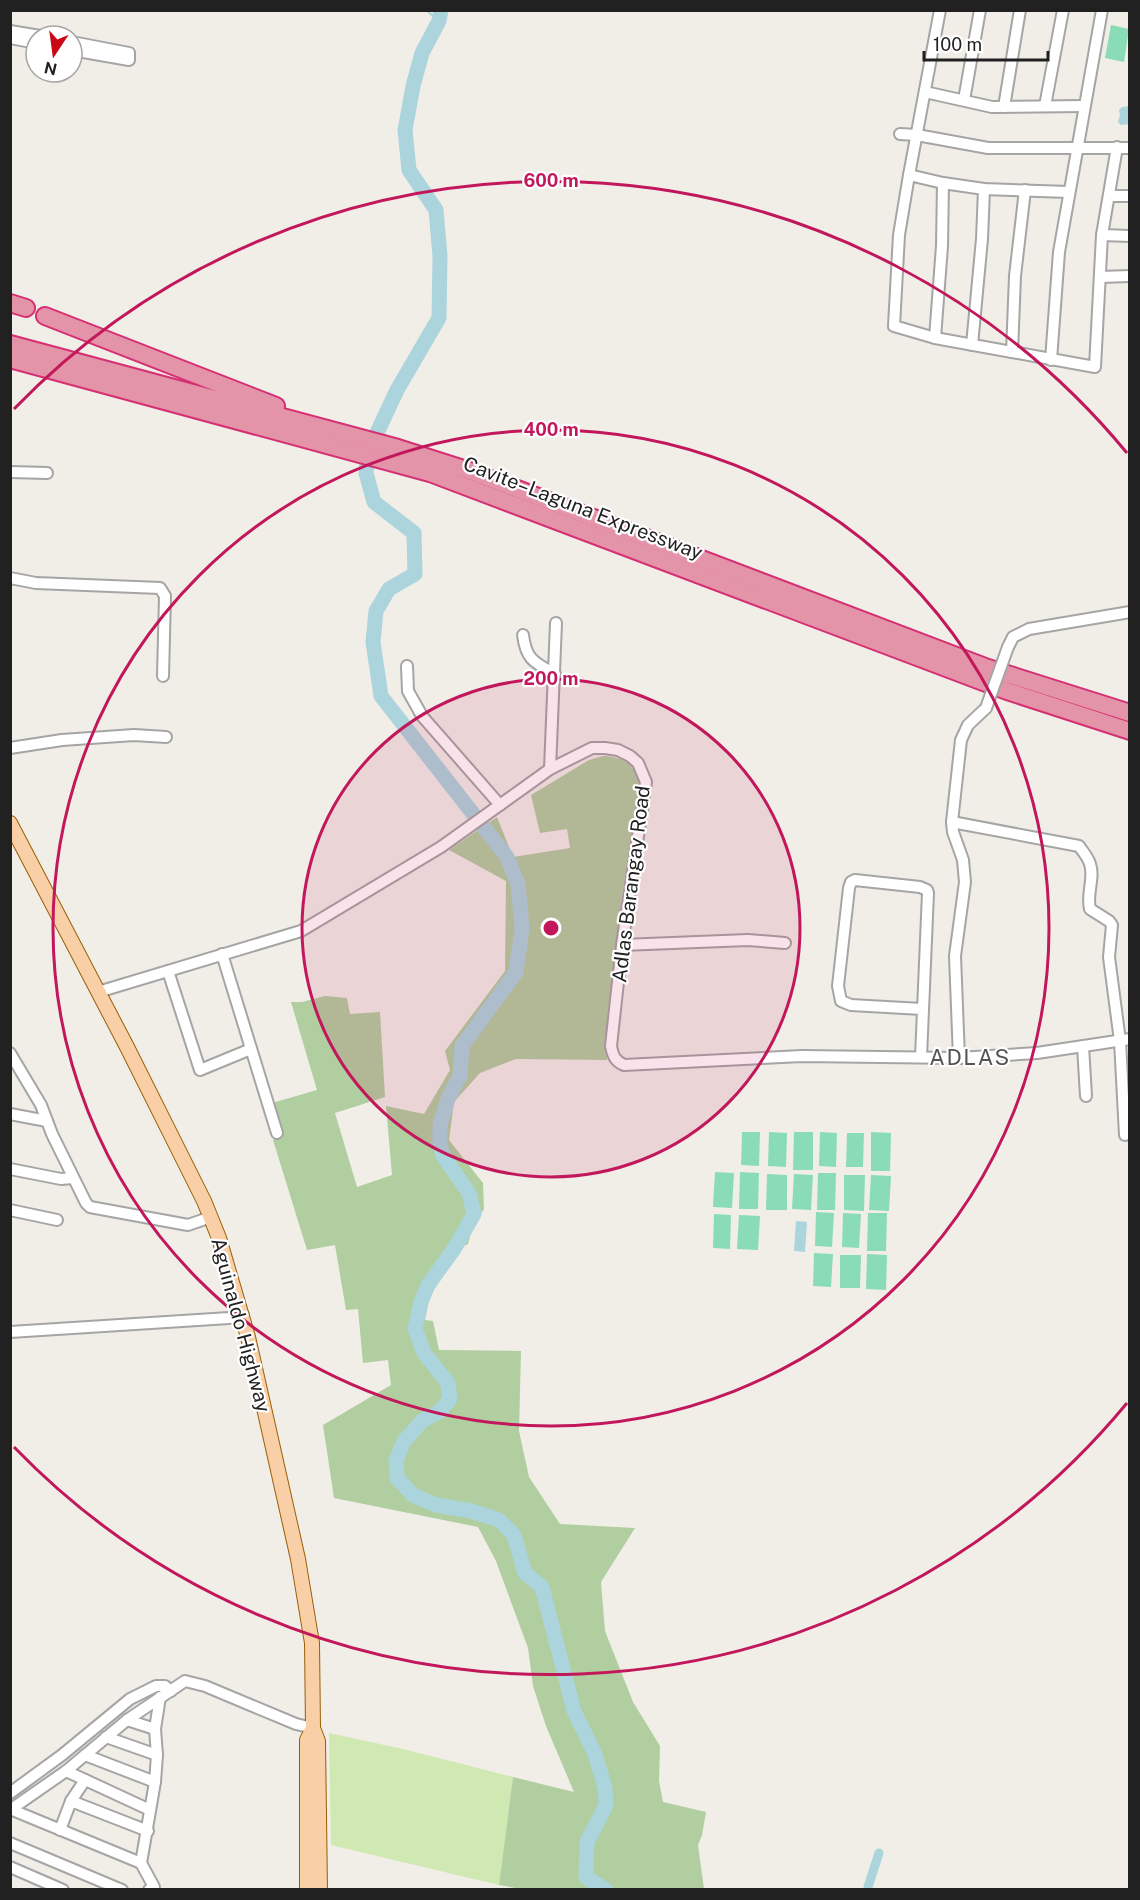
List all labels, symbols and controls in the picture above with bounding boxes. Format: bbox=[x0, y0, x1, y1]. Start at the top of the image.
north arrow bbox=[24, 24, 84, 84]
scale bar bbox=[924, 24, 1048, 62]
text: 100 m bbox=[933, 34, 982, 55]
text: N bbox=[43, 57, 59, 79]
text: 600 m bbox=[523, 170, 579, 191]
text: 400 m bbox=[523, 419, 579, 440]
street label: Cavite–Laguna Expressway bbox=[460, 451, 706, 565]
text: 200 m bbox=[524, 668, 578, 689]
street label: Adlas Barangay Road bbox=[607, 784, 655, 984]
centre of rings bbox=[541, 918, 561, 938]
district label: ADLAS bbox=[929, 1044, 1011, 1070]
street label: Aguinaldo Highway bbox=[206, 1235, 276, 1415]

